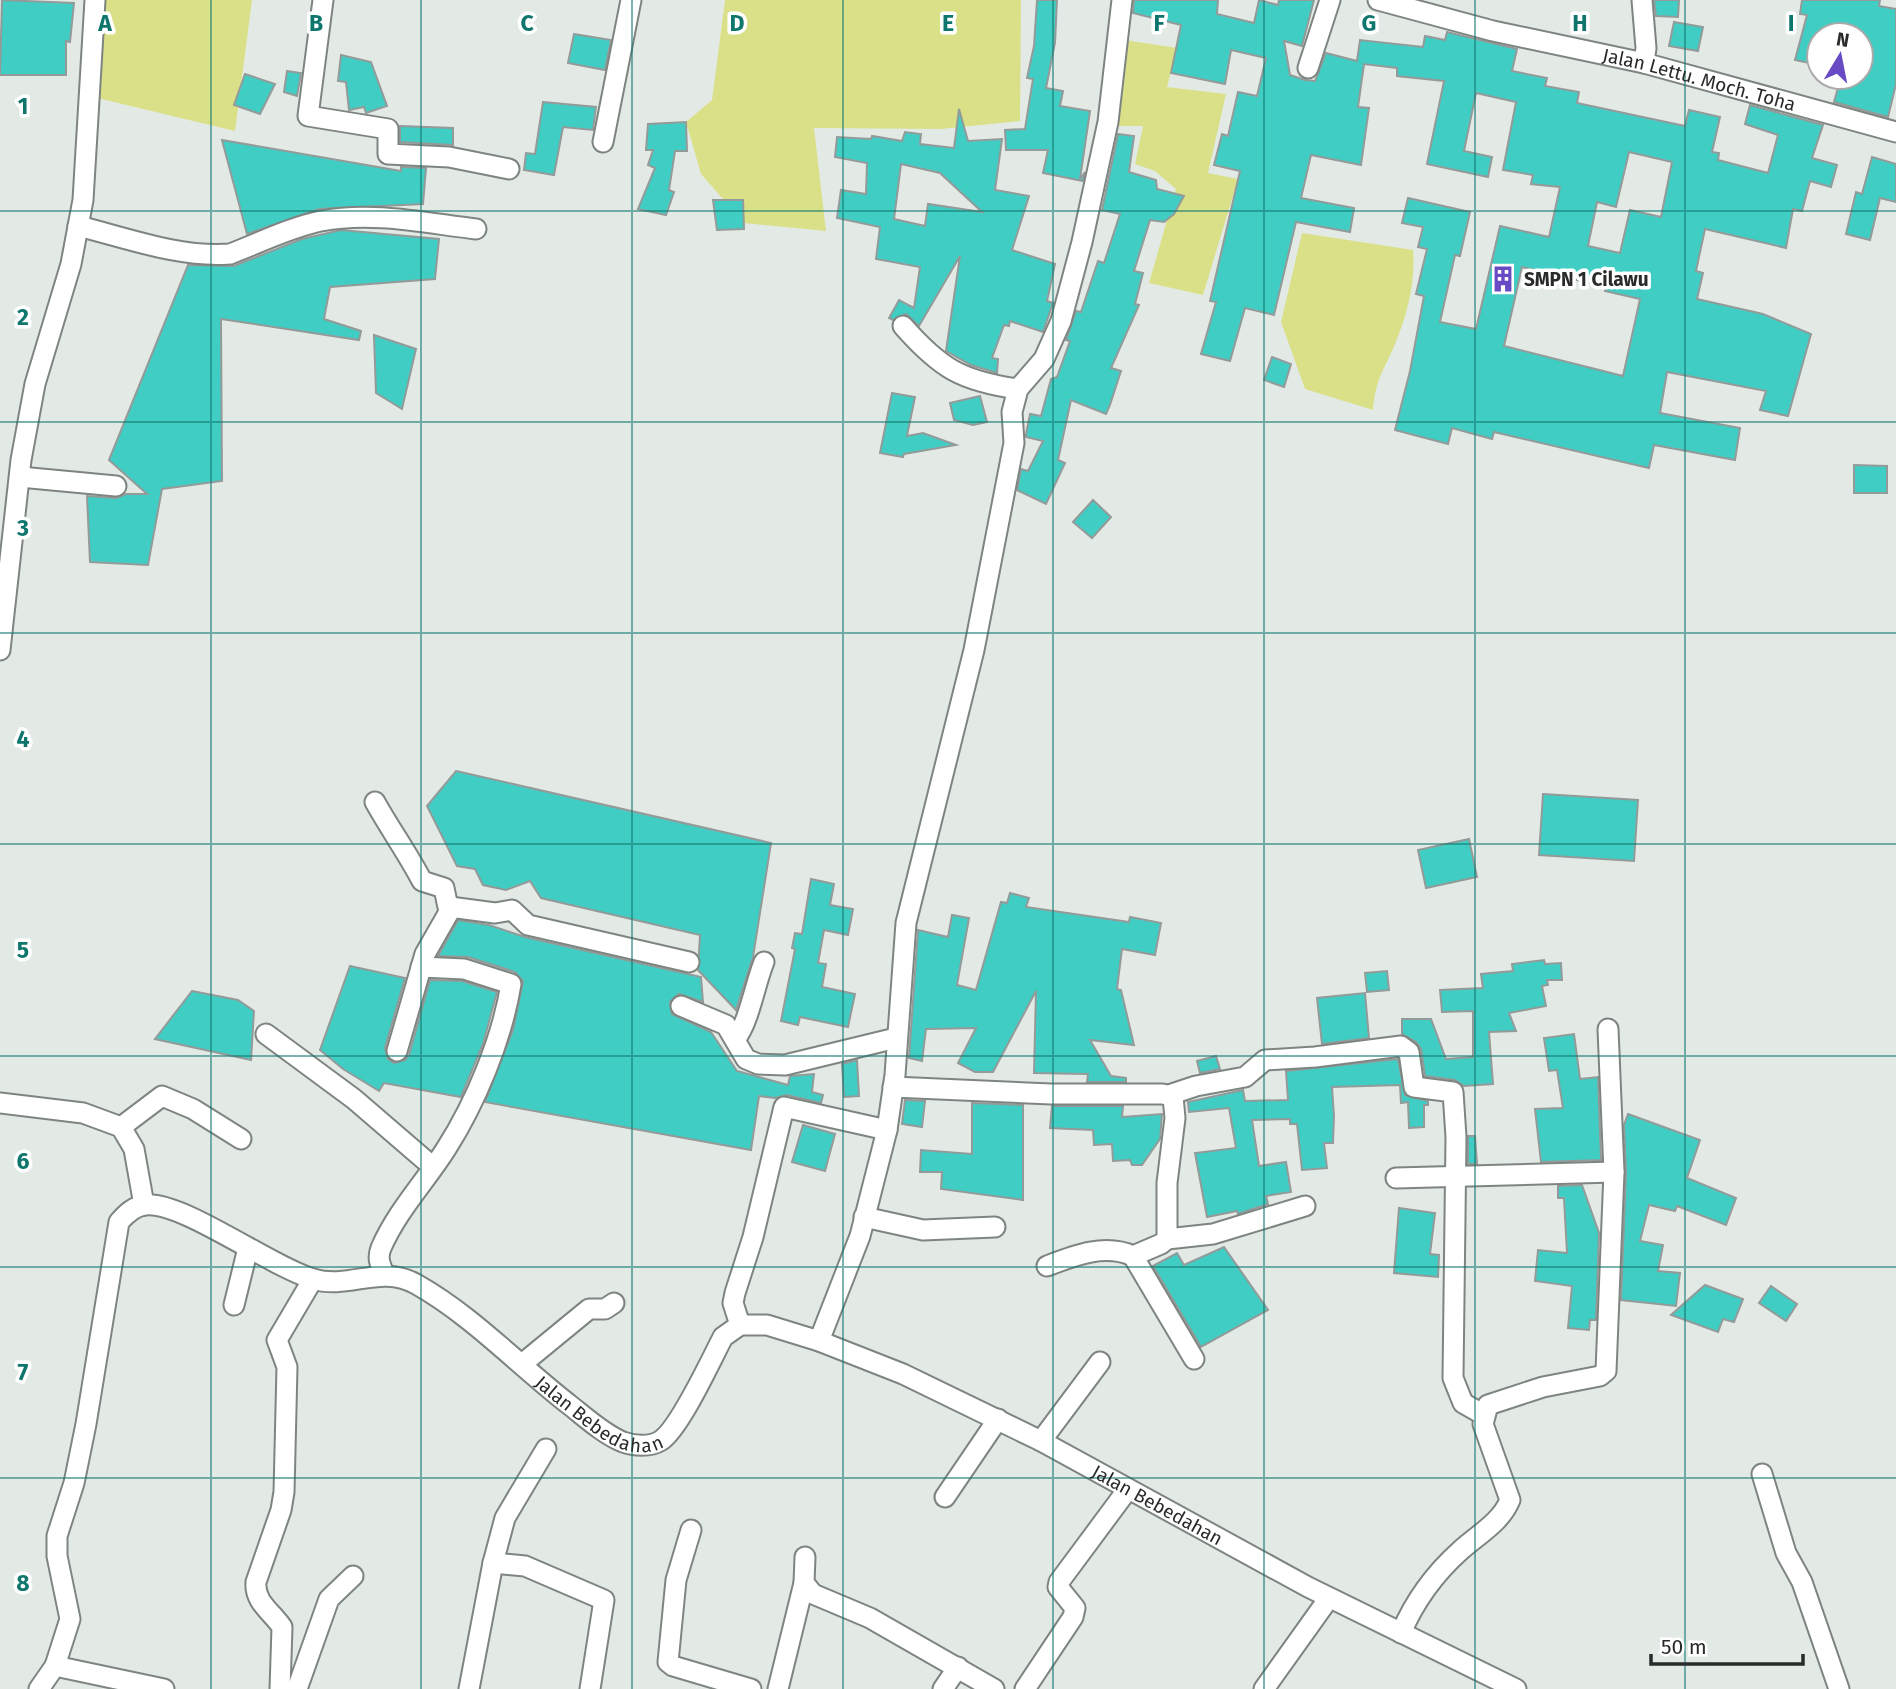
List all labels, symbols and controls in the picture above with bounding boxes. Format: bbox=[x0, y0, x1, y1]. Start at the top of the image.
text: A bbox=[97, 9, 112, 37]
text: B bbox=[309, 9, 323, 37]
text: C bbox=[520, 9, 534, 37]
text: D bbox=[730, 9, 745, 37]
text: E bbox=[942, 9, 954, 37]
text: F bbox=[1153, 9, 1165, 37]
text: G bbox=[1362, 9, 1376, 37]
text: H bbox=[1572, 9, 1588, 37]
text: I bbox=[1788, 9, 1794, 37]
north arrow bbox=[1805, 21, 1875, 91]
text: N bbox=[1835, 27, 1851, 52]
street label: Jalan Lettu. Moch. Toha bbox=[1601, 44, 1798, 116]
text: 1 bbox=[18, 92, 28, 120]
building icon: SMPN 1 Cilawu bbox=[1488, 264, 1518, 294]
place label: SMPN 1 Cilawu bbox=[1524, 268, 1649, 291]
text: 2 bbox=[17, 303, 29, 331]
text: 3 bbox=[16, 514, 29, 542]
text: 4 bbox=[17, 725, 30, 753]
text: 5 bbox=[17, 936, 29, 964]
text: 6 bbox=[17, 1147, 30, 1175]
text: 7 bbox=[18, 1358, 29, 1386]
street label: Jalan Bebedahan bbox=[530, 1371, 667, 1457]
street label: Jalan Bebedahan bbox=[1088, 1460, 1227, 1550]
text: 8 bbox=[16, 1569, 30, 1597]
scale bar bbox=[1651, 1622, 1803, 1666]
text: 50 m bbox=[1661, 1634, 1707, 1660]

